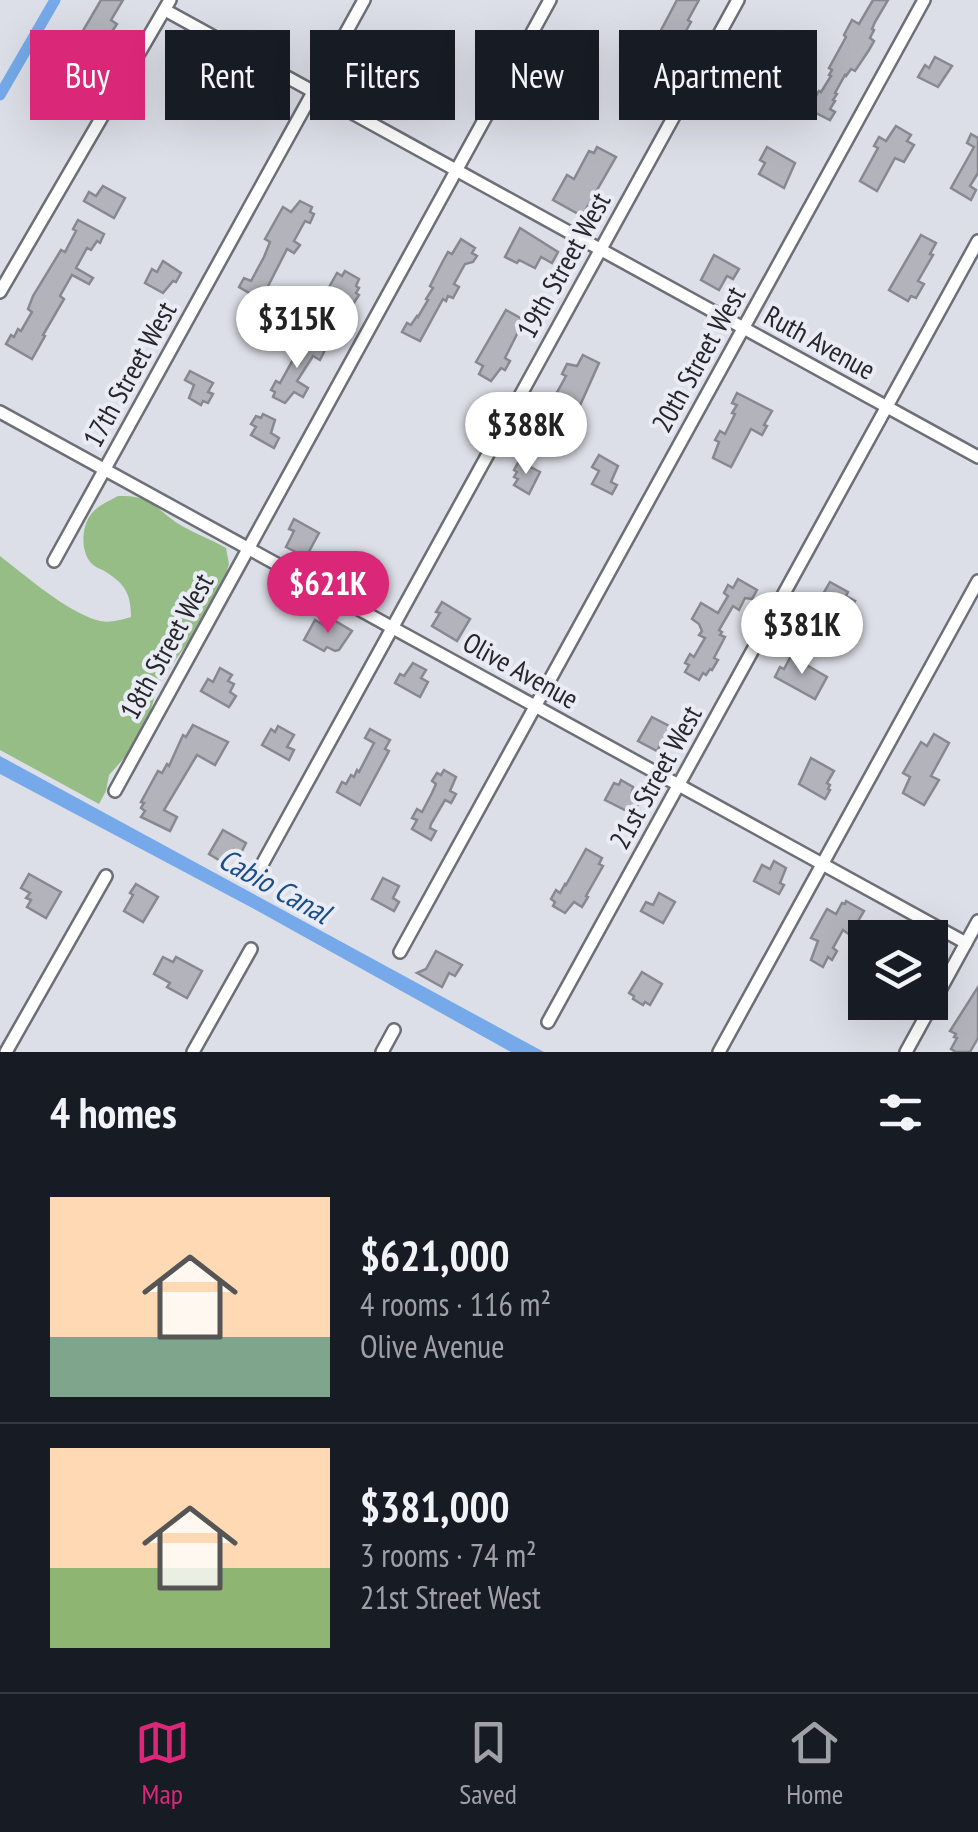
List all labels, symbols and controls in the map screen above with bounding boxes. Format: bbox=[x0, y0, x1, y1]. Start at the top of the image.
chip: Buy bbox=[30, 30, 145, 120]
chip: Rent bbox=[165, 30, 290, 120]
chip: Filters bbox=[310, 30, 455, 120]
chip: New bbox=[475, 30, 599, 120]
chip: Apartment bbox=[619, 30, 817, 120]
street label: 19th Street West bbox=[508, 185, 618, 344]
street label: 20th Street West bbox=[643, 279, 753, 438]
pin: $315K bbox=[227, 286, 367, 371]
street label: 17th Street West bbox=[74, 294, 184, 453]
street label: Ruth Avenue bbox=[758, 296, 882, 388]
text: $315K bbox=[258, 297, 336, 339]
pin: $388K bbox=[456, 392, 596, 477]
text: $388K bbox=[487, 403, 565, 445]
pin: $621K bbox=[258, 551, 398, 636]
text: $621K bbox=[289, 562, 367, 604]
street label: 18th Street West bbox=[111, 566, 221, 725]
pin: $381K bbox=[732, 592, 872, 677]
text: $381K bbox=[763, 603, 841, 645]
street label: Olive Avenue bbox=[457, 623, 585, 717]
street label: 21st Street West bbox=[600, 699, 710, 855]
water label: Cabio Canal bbox=[212, 838, 340, 933]
map controls bbox=[848, 920, 948, 1020]
button: layers bbox=[848, 920, 948, 1020]
text: 4 homes bbox=[50, 1085, 177, 1140]
icon: filters bbox=[873, 1085, 928, 1140]
text: $621,000 bbox=[360, 1228, 510, 1283]
icon: home bbox=[130, 1237, 250, 1357]
text: 4 rooms · 116 m² bbox=[360, 1283, 551, 1325]
text: Olive Avenue bbox=[360, 1325, 504, 1367]
text: $381,000 bbox=[360, 1479, 510, 1534]
icon: home bbox=[130, 1488, 250, 1608]
text: 3 rooms · 74 m² bbox=[360, 1534, 537, 1576]
text: 21st Street West bbox=[360, 1576, 541, 1618]
tab: Map bbox=[135, 1715, 190, 1812]
tab: Saved bbox=[459, 1715, 517, 1812]
tab: Home bbox=[786, 1715, 843, 1812]

